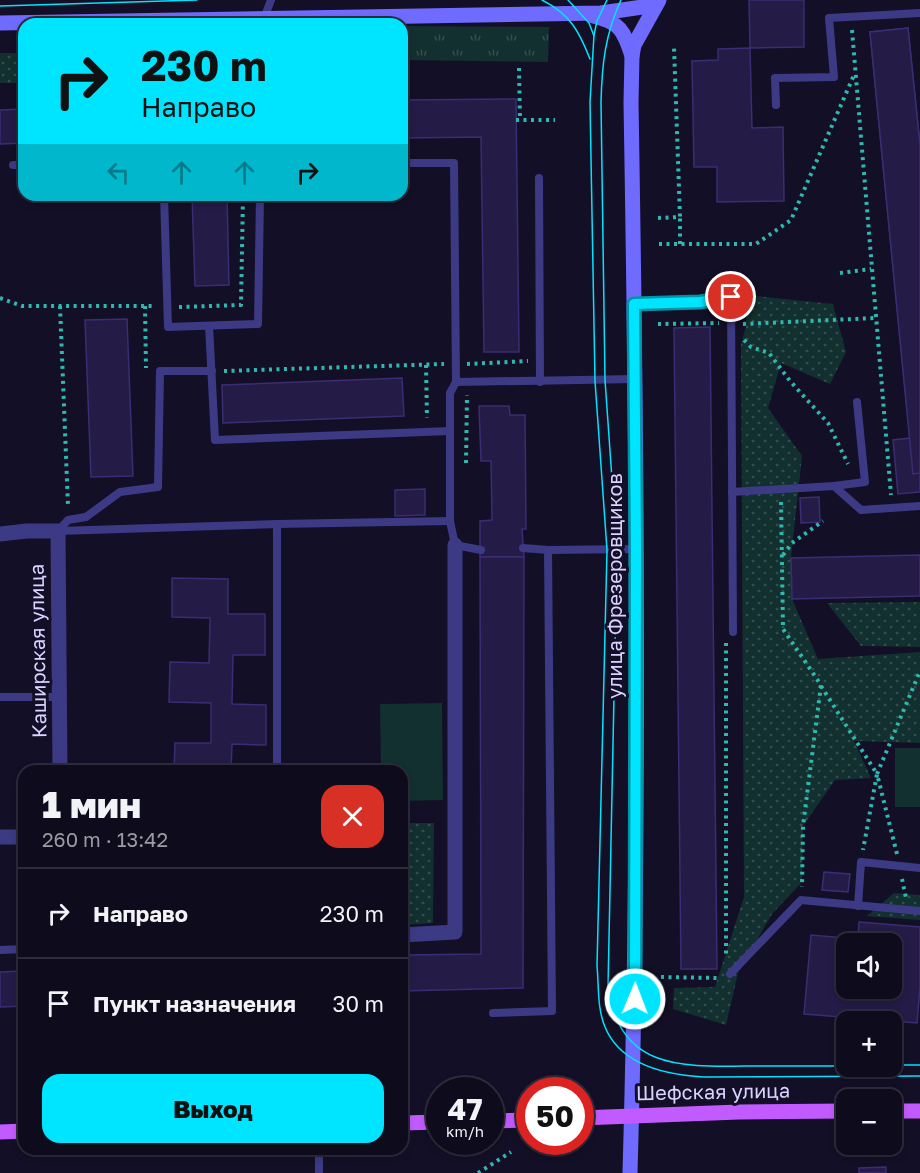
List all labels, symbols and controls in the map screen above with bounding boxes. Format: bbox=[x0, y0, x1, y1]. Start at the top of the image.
text: 230 m bbox=[141, 40, 267, 90]
icon: right bbox=[42, 42, 120, 120]
text: Направо bbox=[141, 91, 256, 123]
icon: left bbox=[102, 156, 135, 189]
icon: ahead bbox=[165, 156, 198, 189]
icon: ahead bbox=[228, 156, 261, 189]
icon: right bbox=[291, 156, 324, 189]
pin bbox=[705, 271, 756, 322]
icon: arrive bbox=[714, 280, 747, 313]
street label: улица Фрезеровщиков bbox=[602, 473, 626, 699]
street label: Каширская улица bbox=[23, 564, 51, 738]
text: 1 мин bbox=[42, 783, 141, 826]
button: close bbox=[321, 785, 384, 848]
text: 260 m · 13:42 bbox=[42, 827, 168, 851]
icon: right bbox=[42, 897, 75, 930]
text: Направо bbox=[93, 900, 188, 927]
text: 230 m bbox=[320, 900, 384, 927]
map controls bbox=[836, 933, 902, 1155]
button: sound bbox=[836, 933, 902, 999]
position arrow bbox=[603, 967, 667, 1031]
icon: arrive bbox=[42, 987, 75, 1020]
text: Пункт назначения bbox=[93, 990, 296, 1017]
text: 30 m bbox=[333, 990, 384, 1017]
button: + bbox=[836, 1011, 902, 1077]
button: Выход bbox=[42, 1074, 384, 1143]
speed limit sign: 50 bbox=[516, 1077, 594, 1155]
street label: Шефская улица bbox=[636, 1078, 790, 1104]
button: − bbox=[836, 1089, 902, 1155]
text: 47 bbox=[447, 1091, 483, 1127]
text: km/h bbox=[446, 1122, 484, 1140]

